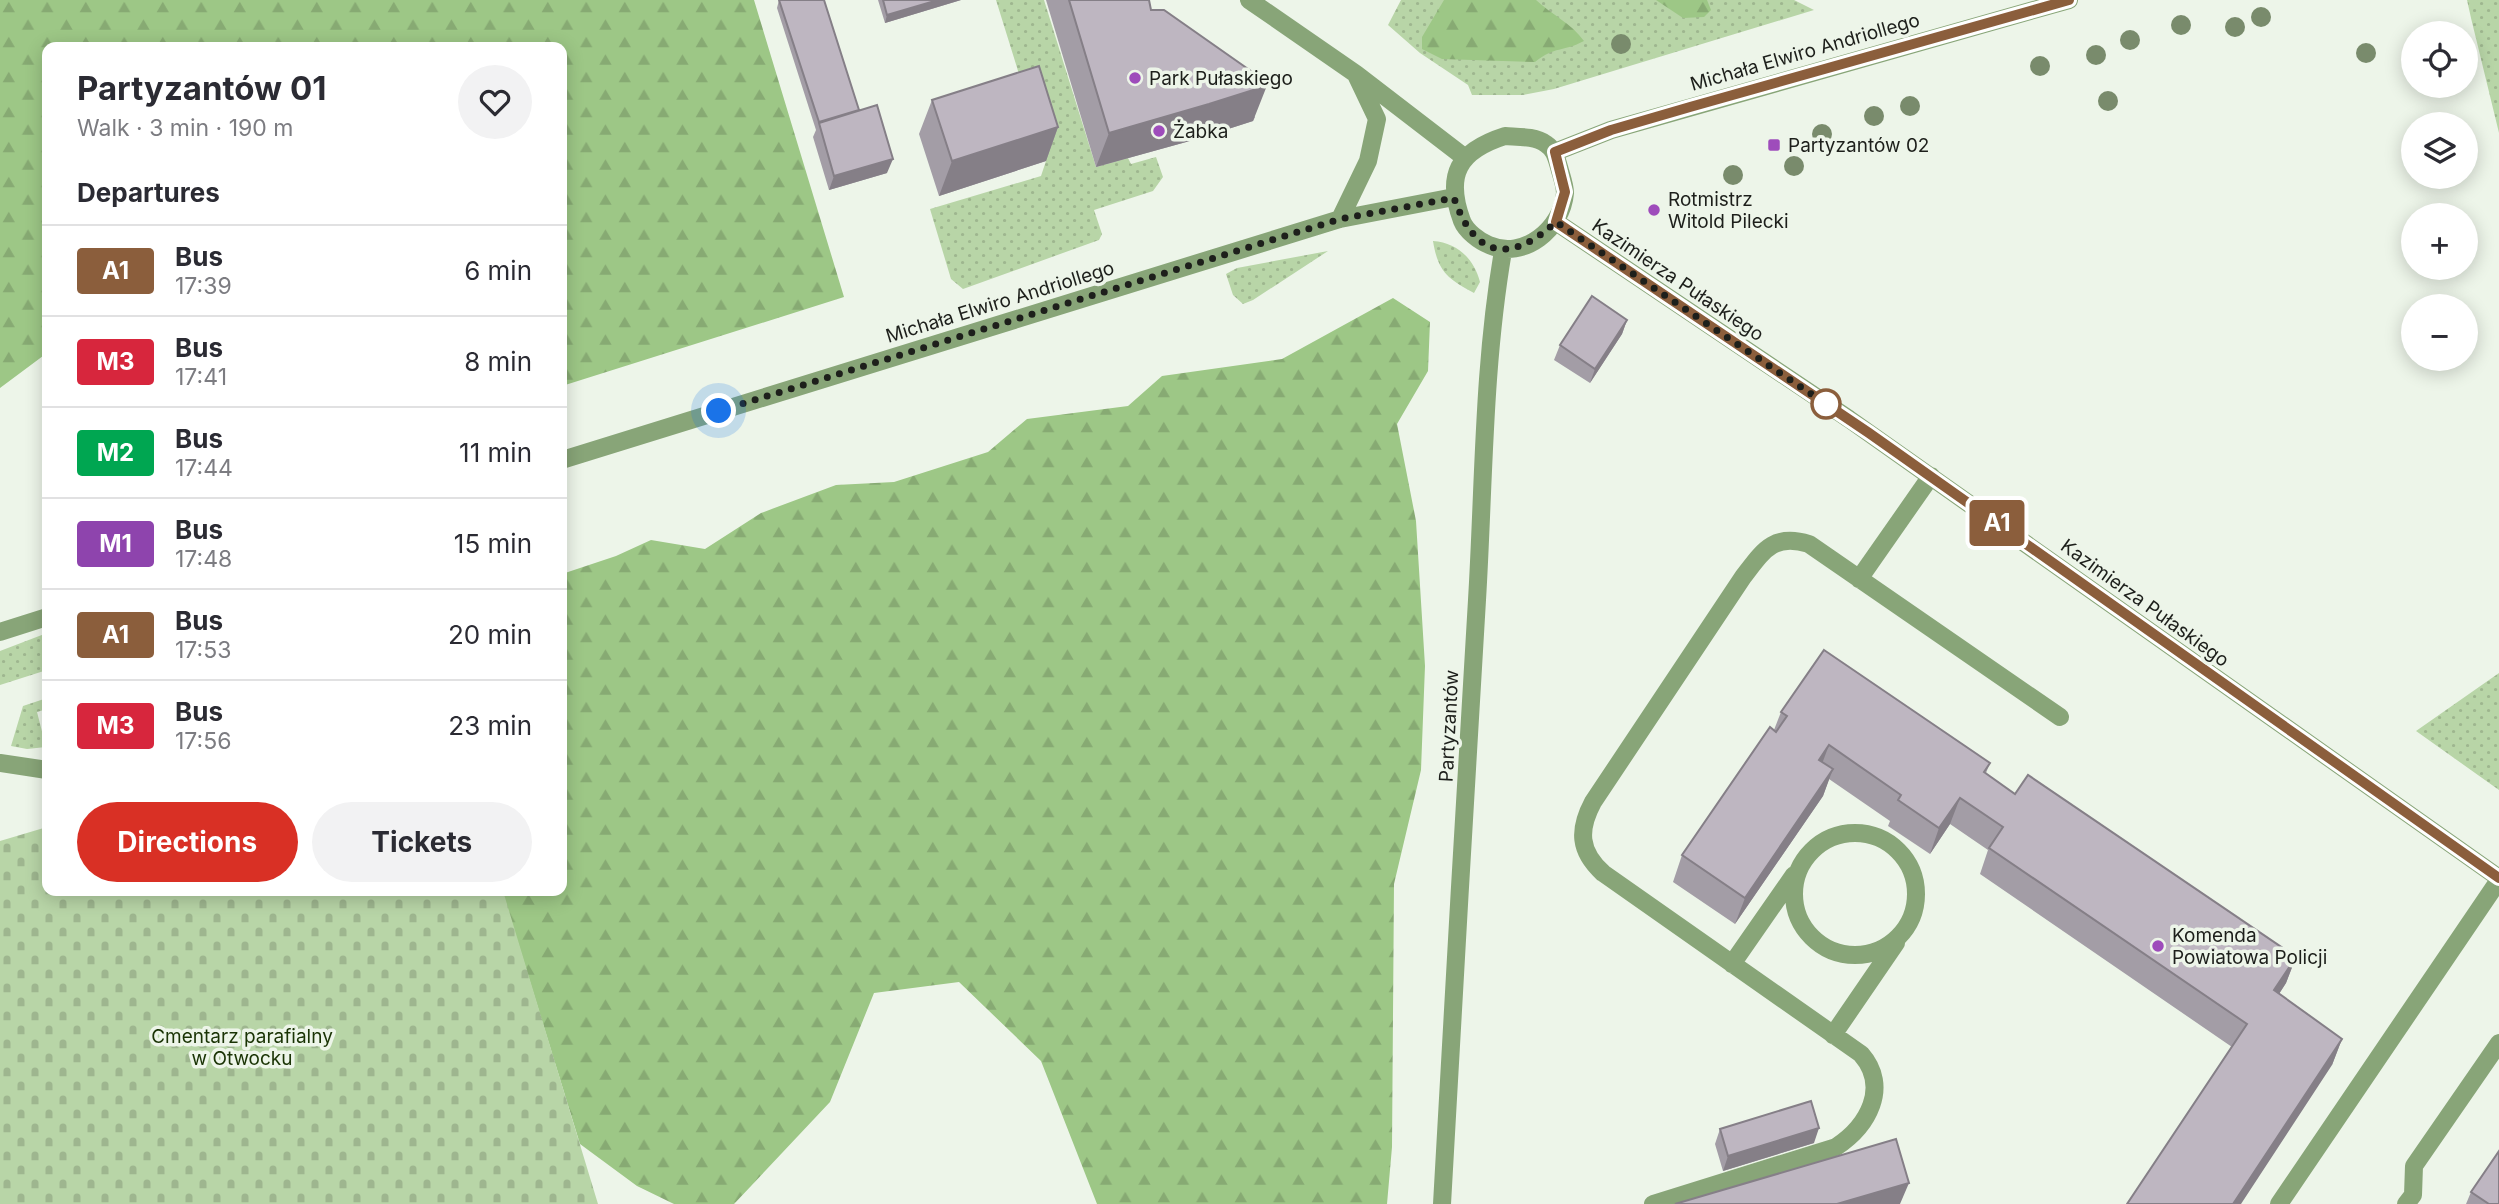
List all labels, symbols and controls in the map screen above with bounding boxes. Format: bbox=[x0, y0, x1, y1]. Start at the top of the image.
street label: Michała Elwiro Andriollego bbox=[1688, 8, 1922, 96]
map controls bbox=[2401, 21, 2478, 371]
button: locate bbox=[2401, 21, 2478, 98]
button: heart bbox=[458, 65, 532, 139]
place label: Park Pułaskiego bbox=[1149, 67, 1293, 90]
text: Partyzantów 01 bbox=[77, 68, 326, 108]
marker: Park Pułaskiego bbox=[1127, 70, 1143, 86]
button: layers bbox=[2401, 112, 2478, 189]
text: Walk · 3 min · 190 m bbox=[77, 114, 293, 142]
place label: Żabka bbox=[1173, 120, 1228, 143]
marker: Żabka bbox=[1151, 123, 1167, 139]
place label: Partyzantów 02 bbox=[1788, 134, 1929, 157]
marker: Partyzantów 02 bbox=[1766, 137, 1782, 153]
text: Departures bbox=[77, 177, 220, 208]
place label: Rotmistrz Witold Pilecki bbox=[1668, 188, 1789, 233]
marker: Rotmistrz Witold Pilecki bbox=[1646, 202, 1662, 218]
button: + bbox=[2401, 203, 2478, 280]
street label: Kazimierza Pułaskiego bbox=[1588, 214, 1768, 346]
text: Bus bbox=[175, 241, 223, 272]
text: 6 min bbox=[464, 255, 532, 286]
text: A1 bbox=[102, 256, 129, 285]
street label: Michała Elwiro Andriollego bbox=[883, 256, 1117, 348]
text: 17:39 bbox=[175, 272, 232, 300]
button: − bbox=[2401, 294, 2478, 371]
text: Bus bbox=[175, 332, 223, 363]
text: 8 min bbox=[464, 346, 532, 377]
text: M3 bbox=[97, 347, 134, 376]
text: 17:41 bbox=[175, 363, 227, 391]
unlabelled marker bbox=[1811, 389, 1841, 419]
your location bbox=[701, 393, 736, 428]
text: Bus bbox=[175, 423, 223, 454]
text: 11 min bbox=[459, 437, 532, 468]
text: M2 bbox=[97, 438, 134, 467]
text: 17:44 bbox=[175, 454, 233, 482]
line badge: A1 bbox=[1966, 500, 2028, 546]
text: A1 bbox=[1983, 508, 2011, 537]
text: Bus bbox=[175, 514, 223, 545]
text: 15 min bbox=[454, 528, 532, 559]
text: M1 bbox=[99, 529, 132, 558]
street label: Kazimierza Pułaskiego bbox=[2056, 534, 2234, 672]
text: 17:48 bbox=[175, 545, 232, 573]
text: Bus bbox=[175, 605, 223, 636]
text: 20 min bbox=[448, 619, 532, 650]
text: A1 bbox=[102, 620, 129, 649]
text: 17:53 bbox=[175, 636, 231, 664]
street label: Partyzantów bbox=[1435, 669, 1463, 783]
text: Bus bbox=[175, 696, 223, 727]
text: 23 min bbox=[448, 710, 532, 741]
text: M3 bbox=[97, 711, 134, 740]
text: 17:56 bbox=[175, 727, 231, 755]
button: Directions bbox=[77, 802, 298, 882]
button: Tickets bbox=[312, 802, 532, 882]
place label: Komenda Powiatowa Policji bbox=[2172, 924, 2327, 969]
marker: Komenda Powiatowa Policji bbox=[2150, 938, 2166, 954]
park label: Cmentarz parafialny w Otwocku bbox=[151, 1025, 333, 1070]

